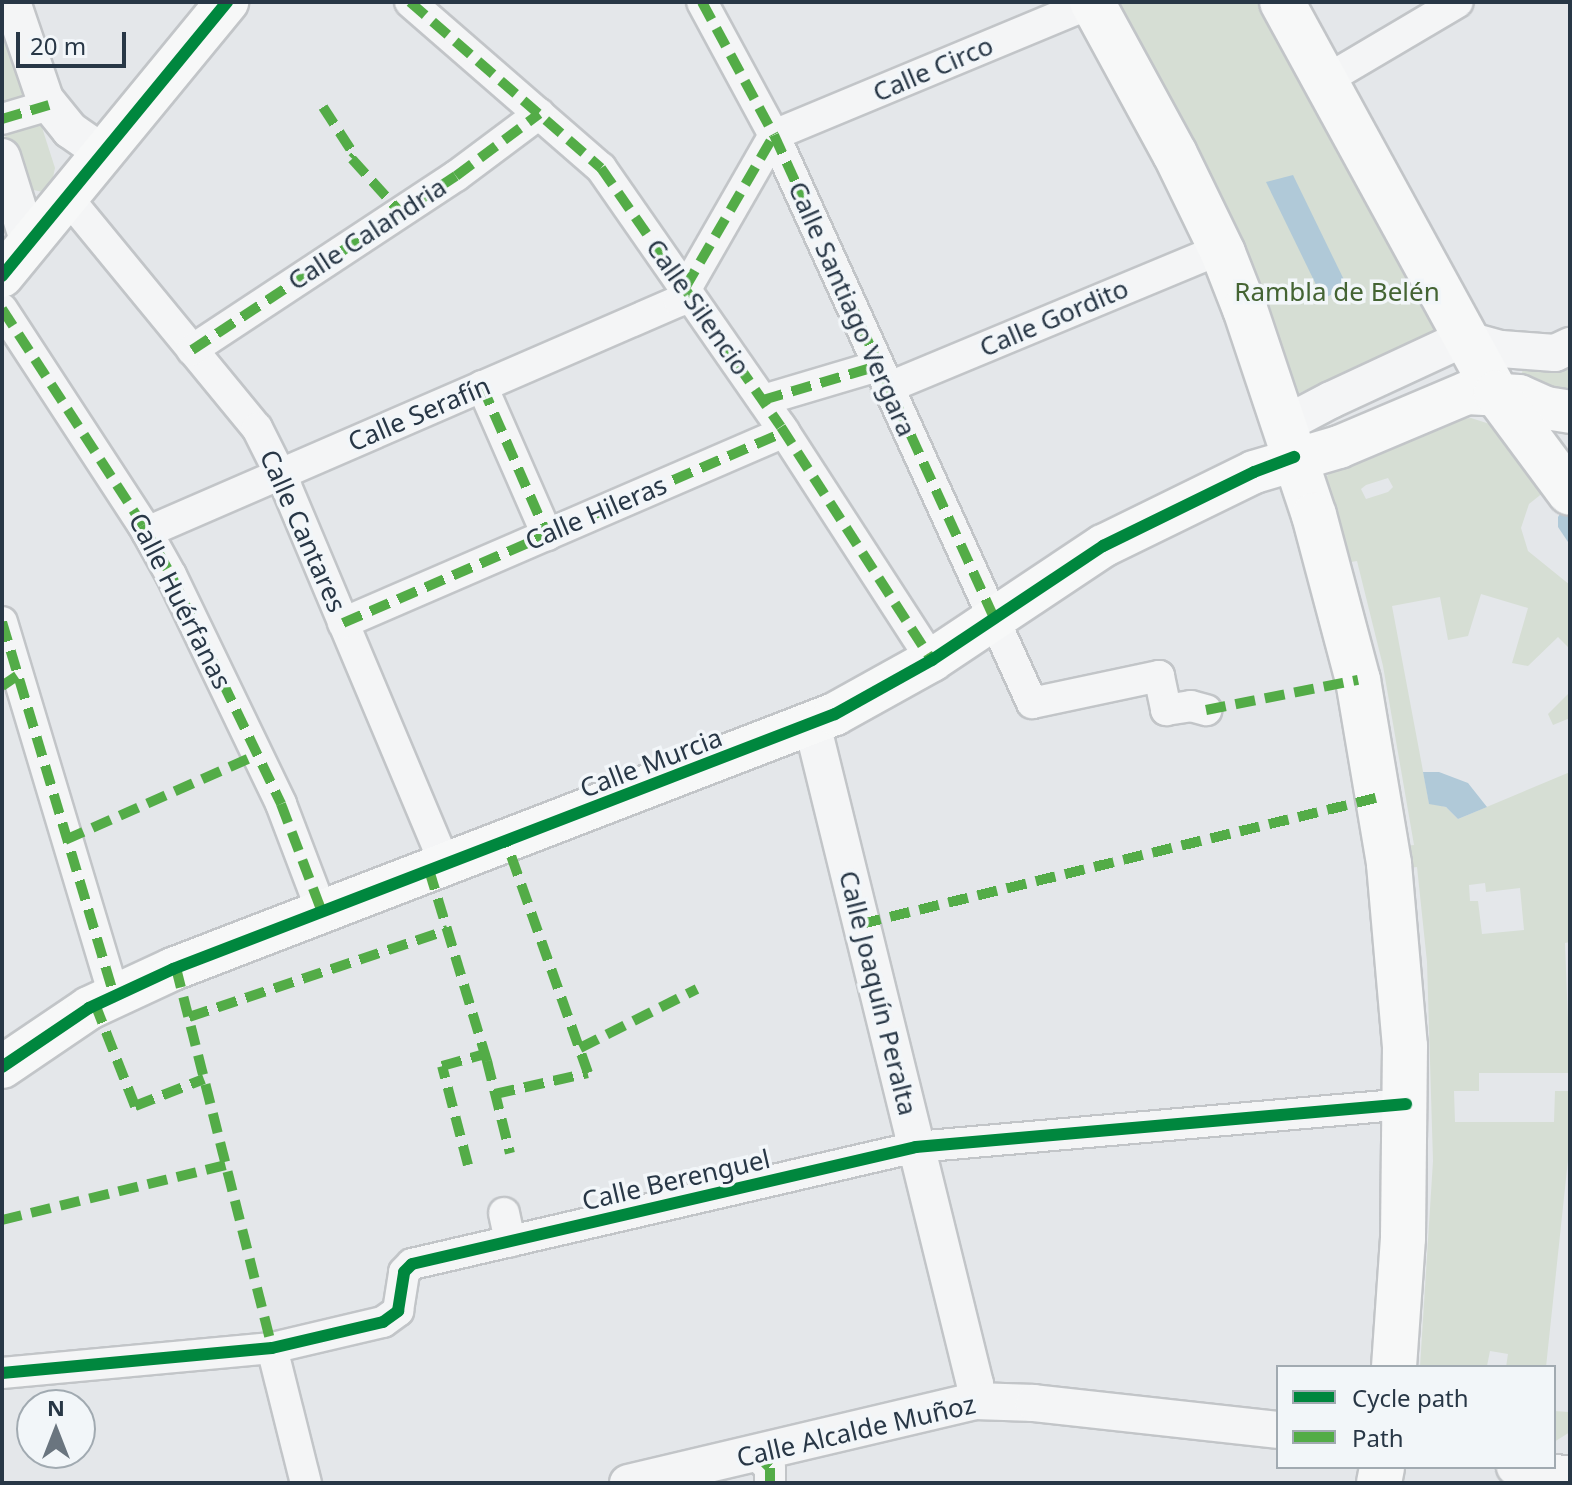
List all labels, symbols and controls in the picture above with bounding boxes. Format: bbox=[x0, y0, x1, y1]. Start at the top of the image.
scale bar bbox=[20, 16, 130, 66]
text: 20 m bbox=[30, 29, 86, 62]
street label: Calle Circo bbox=[868, 30, 998, 108]
street label: Calle Calandria bbox=[282, 171, 452, 297]
street label: Calle Santiago Vergara bbox=[782, 177, 922, 441]
street label: Calle Silencio bbox=[640, 233, 756, 381]
street label: Calle Gordito bbox=[975, 273, 1133, 363]
park label: Rambla de Belén bbox=[1234, 276, 1440, 308]
street label: Calle Serafín bbox=[343, 370, 495, 458]
street label: Calle Cantares bbox=[253, 445, 353, 617]
street label: Calle Hileras bbox=[521, 469, 671, 557]
street label: Calle Huérfanas bbox=[122, 508, 238, 694]
street label: Calle Murcia bbox=[576, 722, 726, 804]
street label: Calle Joaquín Peralta bbox=[833, 868, 923, 1118]
street label: Calle Berenguel bbox=[579, 1143, 773, 1217]
legend bbox=[1276, 1365, 1556, 1469]
text: Cycle path bbox=[1352, 1381, 1469, 1414]
street label: Calle Alcalde Muñoz bbox=[734, 1388, 978, 1474]
north arrow bbox=[16, 1389, 96, 1469]
text: N bbox=[47, 1392, 65, 1422]
text: Path bbox=[1352, 1421, 1403, 1454]

